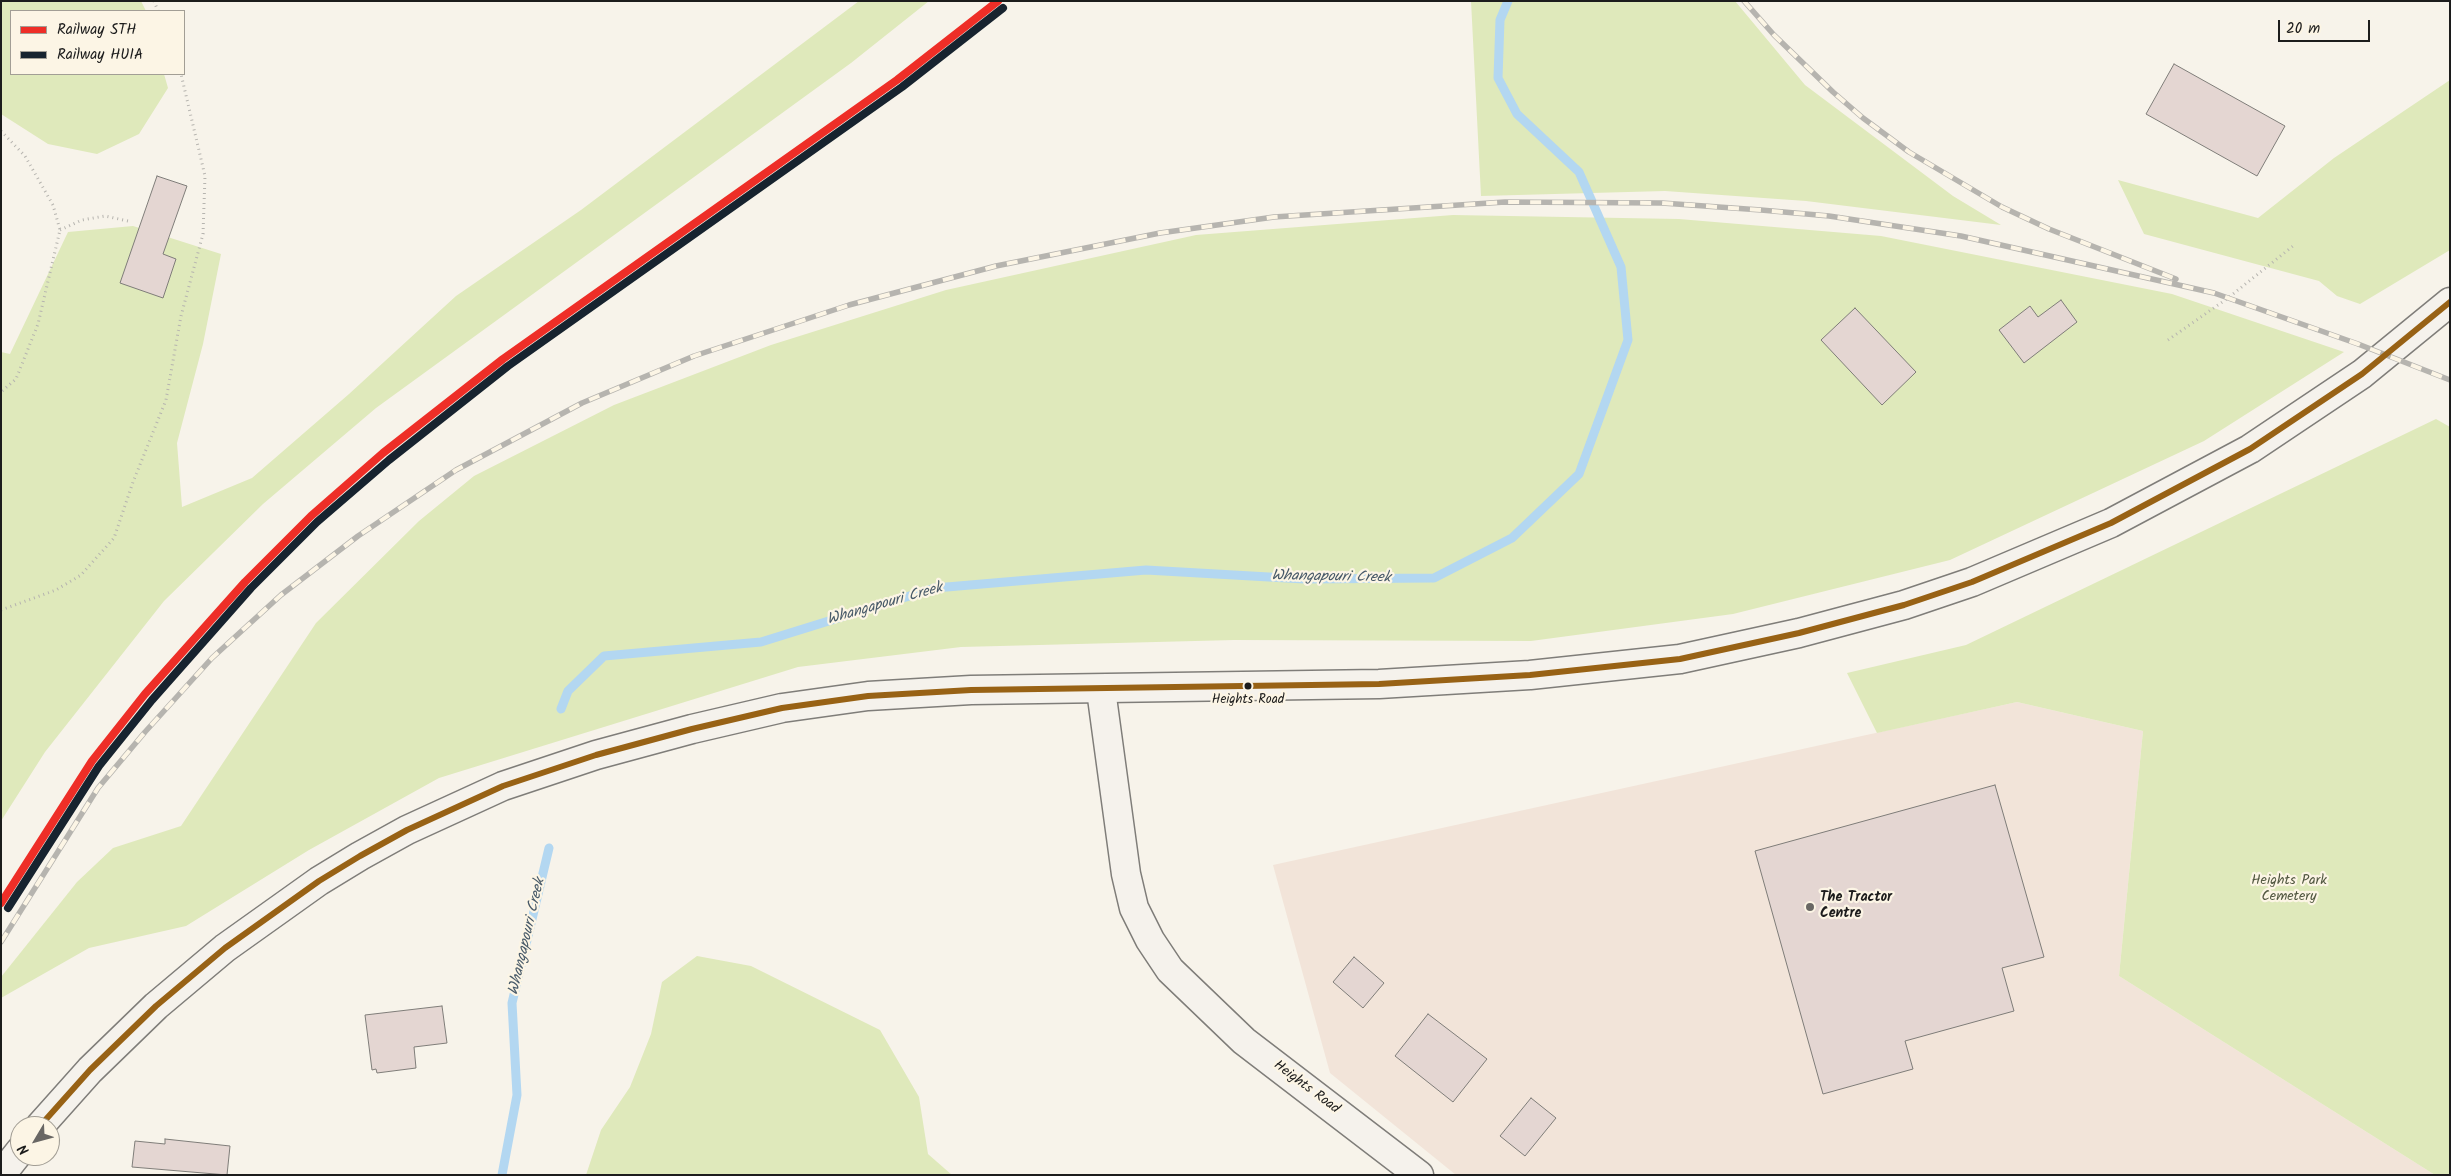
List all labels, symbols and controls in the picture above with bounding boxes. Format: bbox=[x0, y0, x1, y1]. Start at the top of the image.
legend bbox=[10, 10, 185, 75]
scale bar bbox=[2281, 10, 2374, 42]
text: 20 m bbox=[2286, 17, 2320, 41]
text: Railway STH bbox=[57, 18, 136, 42]
text: Railway HUIA bbox=[57, 43, 143, 67]
water label: Whangapouri Creek bbox=[1271, 568, 1391, 588]
water label: Whangapouri Creek bbox=[825, 580, 945, 630]
marker: Heights Road bbox=[1243, 681, 1253, 691]
place label: Heights Road bbox=[1212, 693, 1284, 709]
park label: Heights Park Cemetery bbox=[2251, 874, 2327, 906]
water label: Whangapouri Creek bbox=[506, 877, 550, 997]
place label: The Tractor Centre bbox=[1820, 891, 1892, 924]
marker: The Tractor Centre bbox=[1804, 901, 1816, 913]
street label: Heights Road bbox=[1270, 1058, 1342, 1118]
north arrow bbox=[10, 1116, 60, 1166]
text: N bbox=[12, 1139, 35, 1160]

